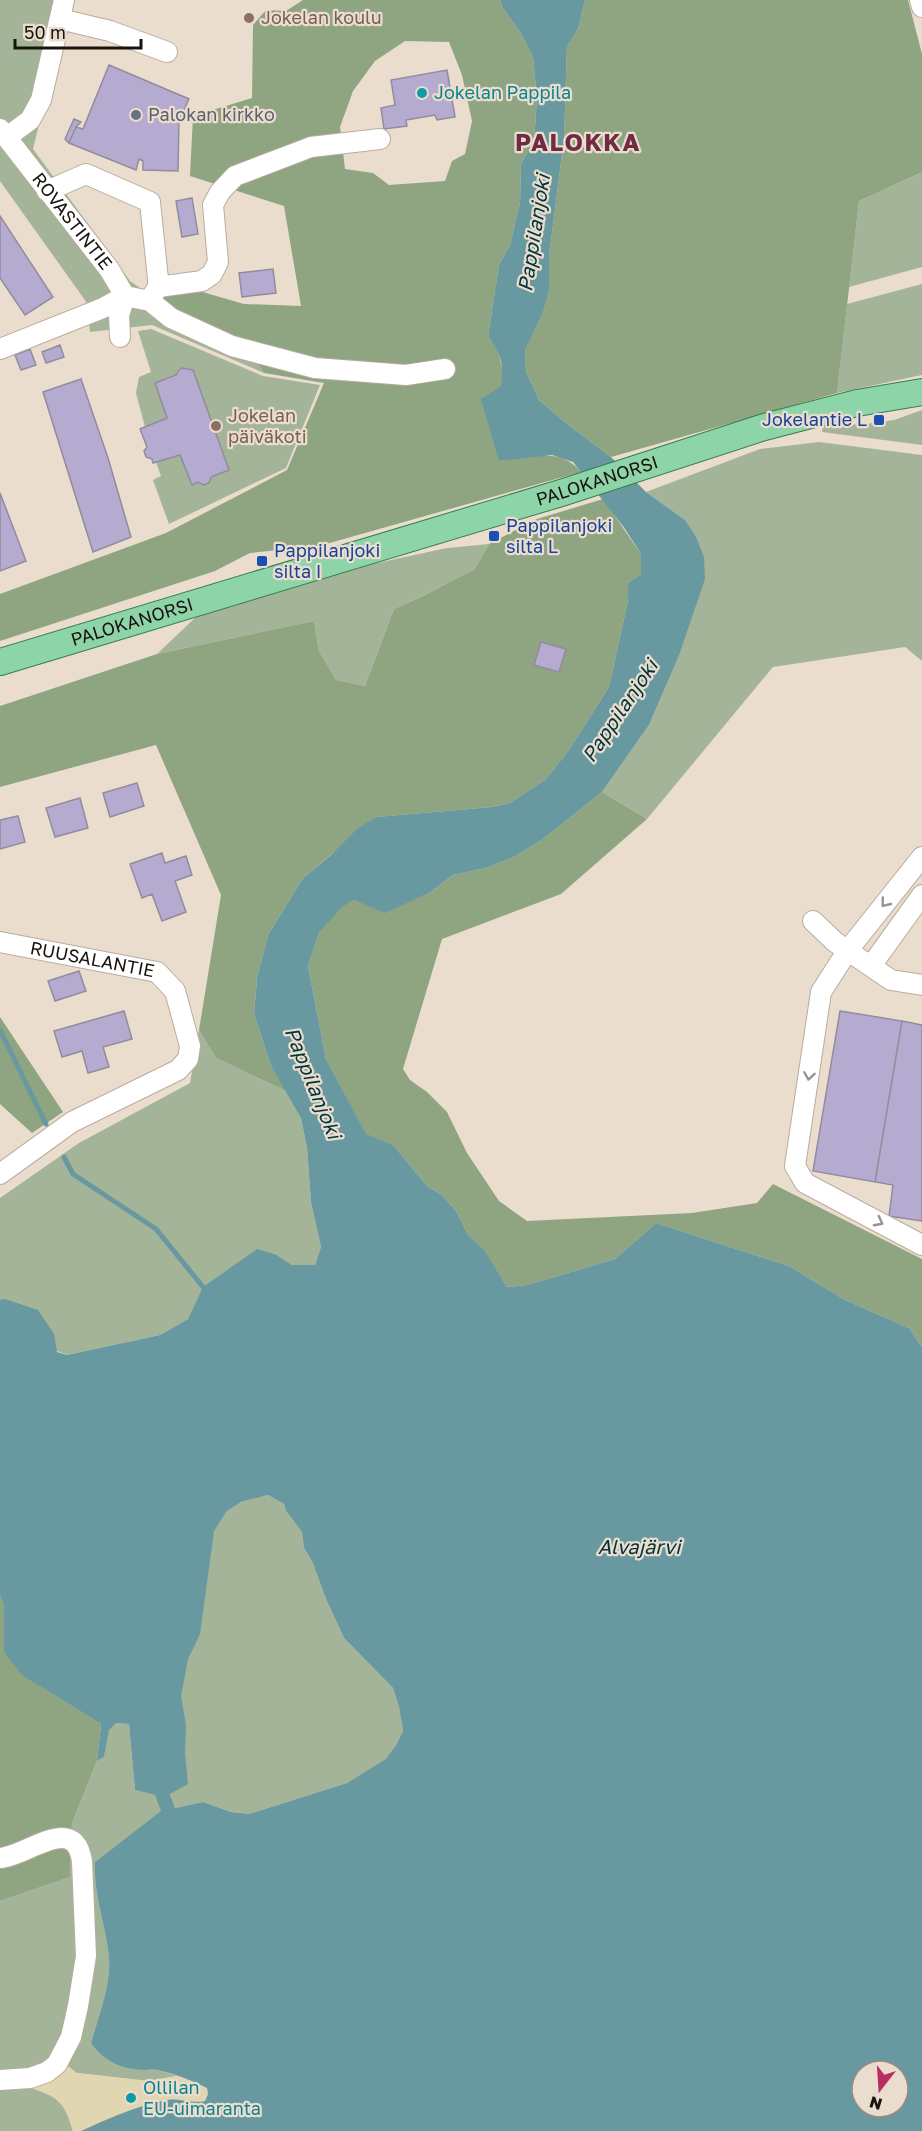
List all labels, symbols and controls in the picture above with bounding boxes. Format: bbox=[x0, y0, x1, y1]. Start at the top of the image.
place label: Jokelan koulu bbox=[261, 6, 382, 28]
marker: Jokelan koulu bbox=[242, 11, 256, 25]
scale bar bbox=[15, 12, 141, 50]
text: 50 m bbox=[24, 21, 66, 43]
place label: Jokelan Pappila bbox=[434, 81, 571, 103]
marker: Jokelan Pappila bbox=[415, 86, 429, 100]
place label: Palokan kirkko bbox=[148, 103, 275, 125]
marker: Palokan kirkko bbox=[129, 108, 143, 122]
district label: PALOKKA bbox=[515, 127, 641, 156]
street label: ROVASTINTIE bbox=[28, 168, 117, 274]
water label: Pappilanjoki bbox=[512, 170, 556, 293]
place label: Jokelan päiväkoti bbox=[228, 404, 307, 447]
place label: Jokelantie L bbox=[762, 408, 867, 430]
marker: Jokelantie L bbox=[872, 413, 886, 427]
marker: Jokelan päiväkoti bbox=[209, 419, 223, 433]
street label: PALOKANORSI bbox=[533, 450, 661, 510]
place label: Pappilanjoki silta L bbox=[506, 514, 612, 557]
marker: Pappilanjoki silta L bbox=[487, 529, 501, 543]
place label: Pappilanjoki silta I bbox=[274, 539, 380, 582]
marker: Pappilanjoki silta I bbox=[255, 554, 269, 568]
street label: PALOKANORSI bbox=[68, 592, 196, 650]
water label: Pappilanjoki bbox=[576, 653, 664, 767]
one-way arrow bbox=[882, 896, 893, 907]
street label: RUUSALANTIE bbox=[29, 936, 157, 981]
water label: Pappilanjoki bbox=[280, 1023, 348, 1145]
one-way arrow bbox=[803, 1071, 815, 1081]
one-way arrow bbox=[873, 1215, 883, 1226]
water label: Alvajärvi bbox=[598, 1534, 683, 1559]
north arrow bbox=[850, 2059, 910, 2119]
place label: Ollilan EU-uimaranta bbox=[143, 2076, 261, 2119]
marker: Ollilan EU-uimaranta bbox=[124, 2091, 138, 2105]
text: N bbox=[867, 2092, 884, 2115]

